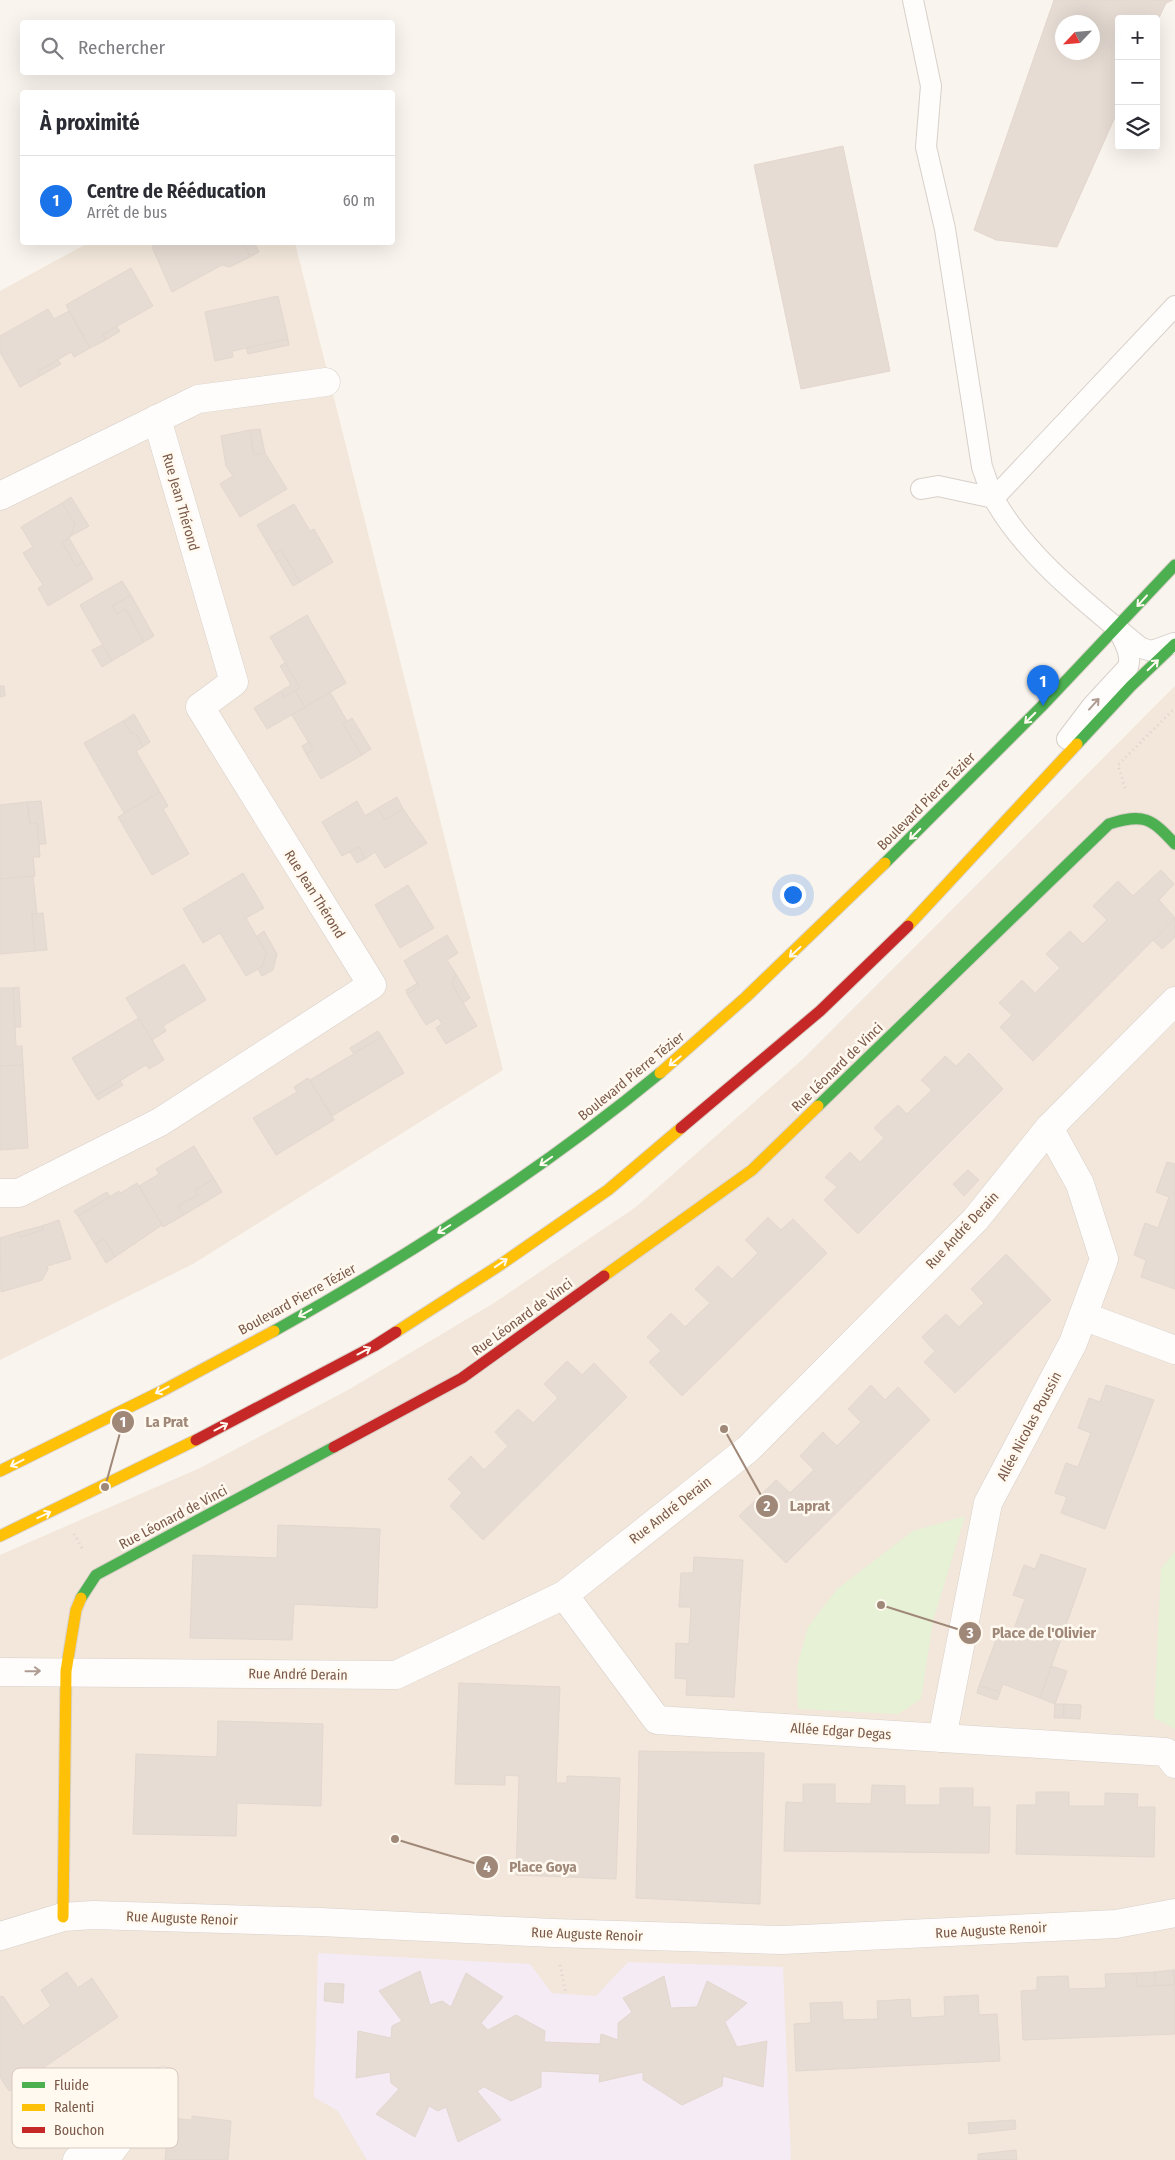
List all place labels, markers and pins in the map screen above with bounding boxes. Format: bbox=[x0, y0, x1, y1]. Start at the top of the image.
pin: 1 bbox=[1027, 665, 1059, 706]
callout: La Prat bbox=[110, 1407, 198, 1437]
callout: Laprat bbox=[755, 1491, 840, 1521]
callout: Place de l'Olivier bbox=[957, 1618, 1106, 1648]
callout: Place Goya bbox=[474, 1852, 587, 1882]

